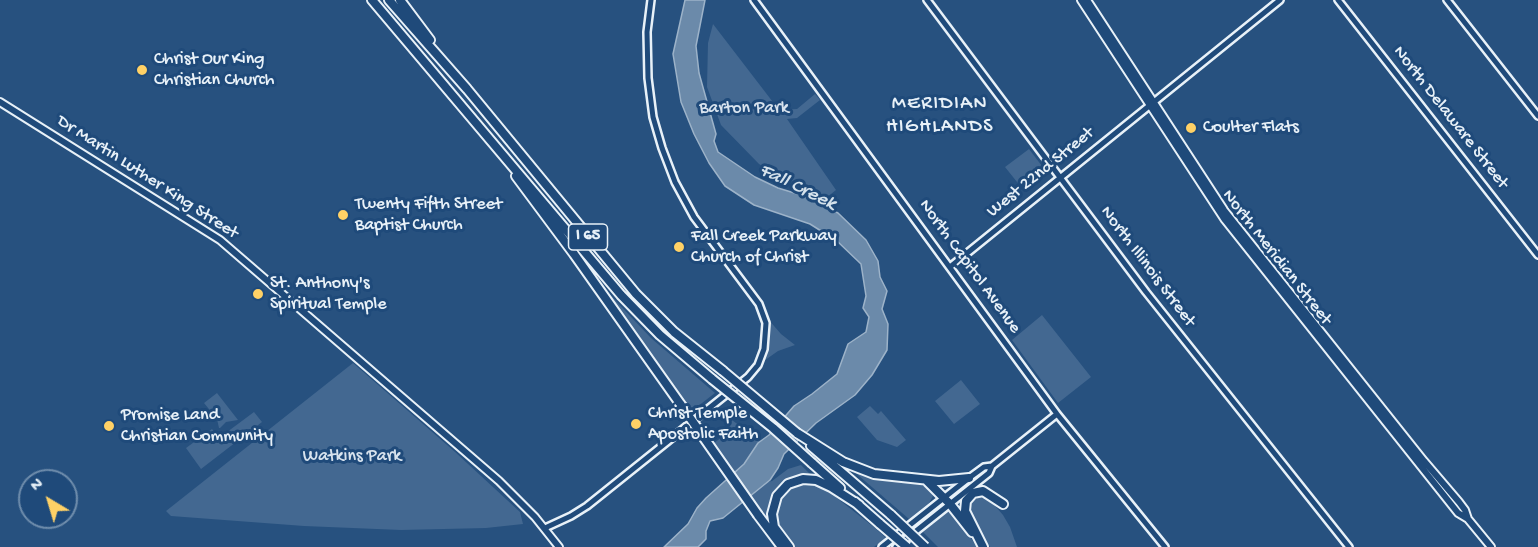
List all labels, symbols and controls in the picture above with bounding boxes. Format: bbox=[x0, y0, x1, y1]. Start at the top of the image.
street label: North Delaware Street bbox=[1387, 42, 1513, 194]
place label: Christ Our King Christian Church bbox=[154, 49, 274, 92]
marker: Christ Our King Christian Church bbox=[135, 63, 149, 77]
district label: MERIDIAN HIGHLANDS bbox=[886, 93, 994, 140]
park label: Barton Park bbox=[699, 98, 789, 120]
street label: Dr Martin Luther King Street bbox=[52, 111, 242, 245]
place label: Coulter Flats bbox=[1203, 117, 1299, 139]
marker: Coulter Flats bbox=[1184, 121, 1198, 135]
street label: West 22nd Street bbox=[983, 123, 1099, 223]
water label: Fall Creek bbox=[755, 159, 839, 217]
street label: North Meridian Street bbox=[1216, 186, 1336, 330]
place label: Twenty Fifth Street Baptist Church bbox=[355, 194, 502, 236]
street label: North Capitol Avenue bbox=[913, 196, 1025, 338]
street label: North Illinois Street bbox=[1095, 202, 1199, 332]
marker: Twenty Fifth Street Baptist Church bbox=[336, 208, 350, 222]
road number: I 65 bbox=[568, 224, 608, 250]
place label: Fall Creek Parkway Church of Christ bbox=[691, 226, 837, 268]
marker: Fall Creek Parkway Church of Christ bbox=[672, 240, 686, 254]
place label: St. Anthony's Spiritual Temple bbox=[270, 273, 387, 316]
marker: St. Anthony's Spiritual Temple bbox=[251, 287, 265, 301]
place label: Christ Temple Apostolic Faith bbox=[648, 403, 759, 446]
place label: Promise Land Christian Community bbox=[121, 405, 273, 448]
marker: Christ Temple Apostolic Faith bbox=[629, 417, 643, 431]
marker: Promise Land Christian Community bbox=[102, 419, 116, 433]
park label: Watkins Park bbox=[303, 446, 401, 468]
north arrow bbox=[18, 469, 78, 529]
text: N bbox=[28, 475, 48, 497]

